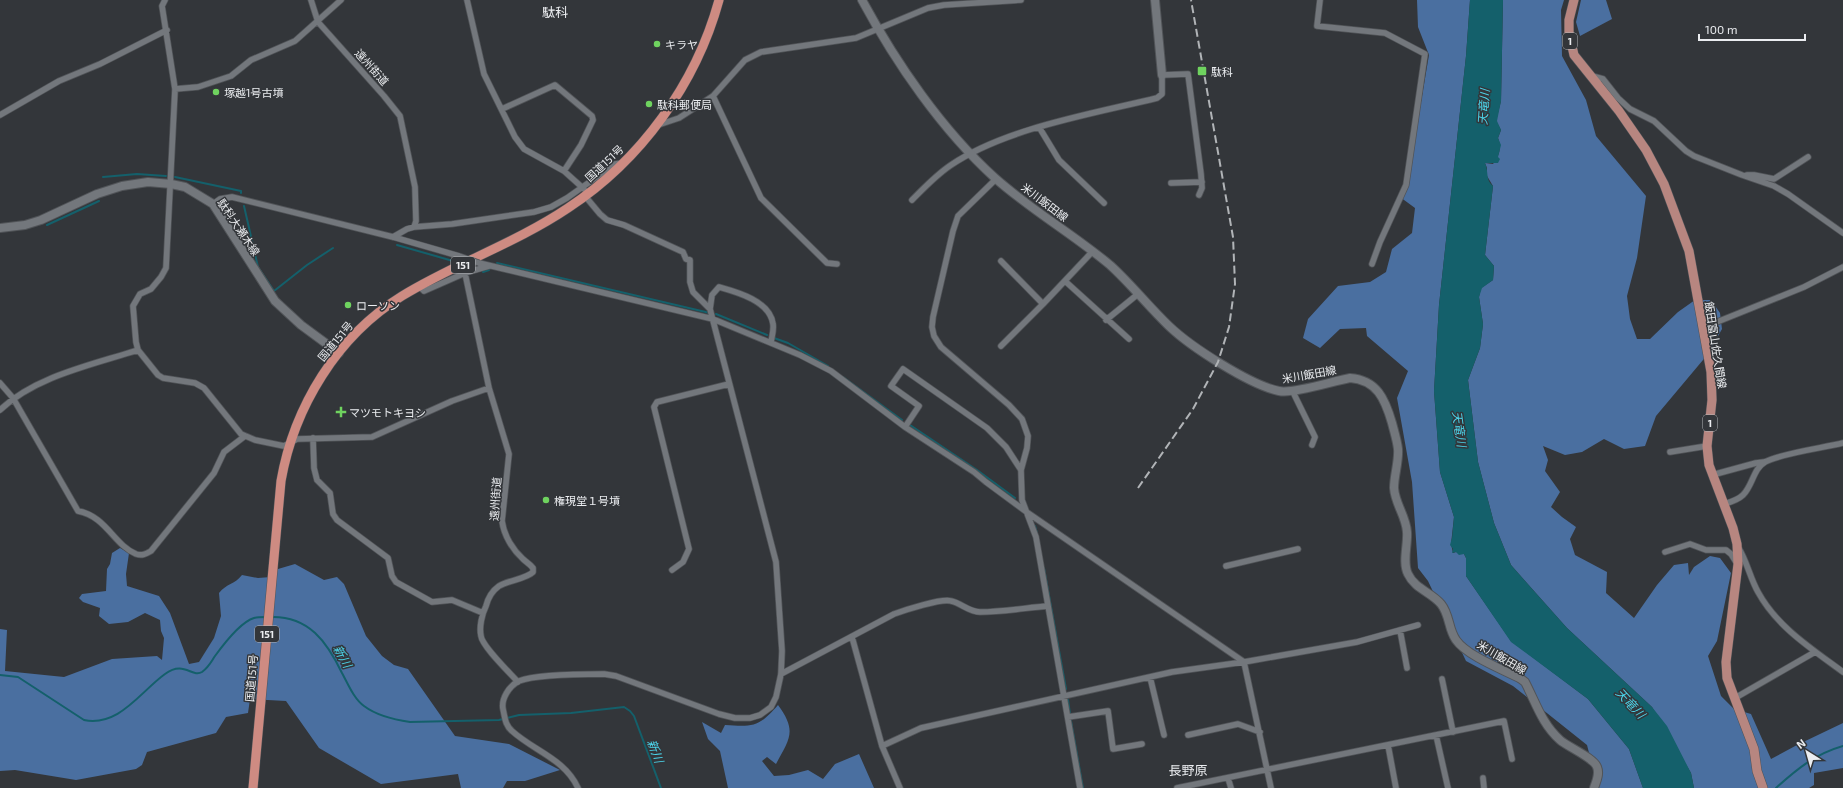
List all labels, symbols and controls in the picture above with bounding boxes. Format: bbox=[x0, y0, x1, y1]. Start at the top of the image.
district label: 駄科 bbox=[542, 4, 568, 20]
scale bar bbox=[1699, 16, 1805, 42]
text: 100 m bbox=[1705, 22, 1737, 36]
road number: 1 bbox=[1563, 33, 1577, 49]
place label: キラヤ bbox=[665, 38, 698, 51]
marker: キラヤ bbox=[652, 39, 662, 49]
street label: 遠州街道 bbox=[352, 46, 392, 88]
marker: 駄科 bbox=[1196, 65, 1208, 77]
place label: 駄科 bbox=[1211, 65, 1233, 78]
place label: 塚越1号古墳 bbox=[224, 86, 283, 99]
marker: 塚越1号古墳 bbox=[211, 87, 221, 97]
water label: 天竜川 bbox=[1475, 87, 1491, 125]
place label: 駄科郵便局 bbox=[657, 98, 712, 111]
marker: 駄科郵便局 bbox=[644, 99, 654, 109]
street label: 国道151号 bbox=[582, 142, 626, 184]
street label: 米川飯田線 bbox=[1019, 180, 1071, 224]
street label: 駄科大瀬木線 bbox=[215, 196, 263, 258]
road number: 151 bbox=[451, 257, 475, 273]
place label: ローソン bbox=[356, 299, 400, 312]
marker: ローソン bbox=[343, 300, 353, 310]
street label: 飯田富山佐久間線 bbox=[1703, 301, 1729, 389]
street label: 国道151号 bbox=[315, 319, 355, 363]
street label: 米川飯田線 bbox=[1281, 363, 1337, 385]
place label: マツモトキヨシ bbox=[349, 406, 426, 419]
marker: マツモトキヨシ bbox=[336, 407, 346, 417]
water label: 天竜川 bbox=[1451, 410, 1470, 450]
road number: 1 bbox=[1703, 415, 1717, 431]
street label: 遠州街道 bbox=[487, 477, 503, 521]
place label: 権現堂１号墳 bbox=[554, 494, 620, 507]
marker: 権現堂１号墳 bbox=[541, 495, 551, 505]
road number: 151 bbox=[255, 626, 279, 642]
street label: 米川飯田線 bbox=[1475, 638, 1529, 676]
water label: 新川 bbox=[331, 642, 356, 672]
street label: 国道151号 bbox=[242, 654, 260, 702]
water label: 天竜川 bbox=[1614, 685, 1650, 722]
north arrow bbox=[1787, 732, 1827, 772]
text: N bbox=[1794, 736, 1808, 751]
water label: 新川 bbox=[645, 737, 668, 767]
district label: 長野原 bbox=[1168, 762, 1208, 778]

